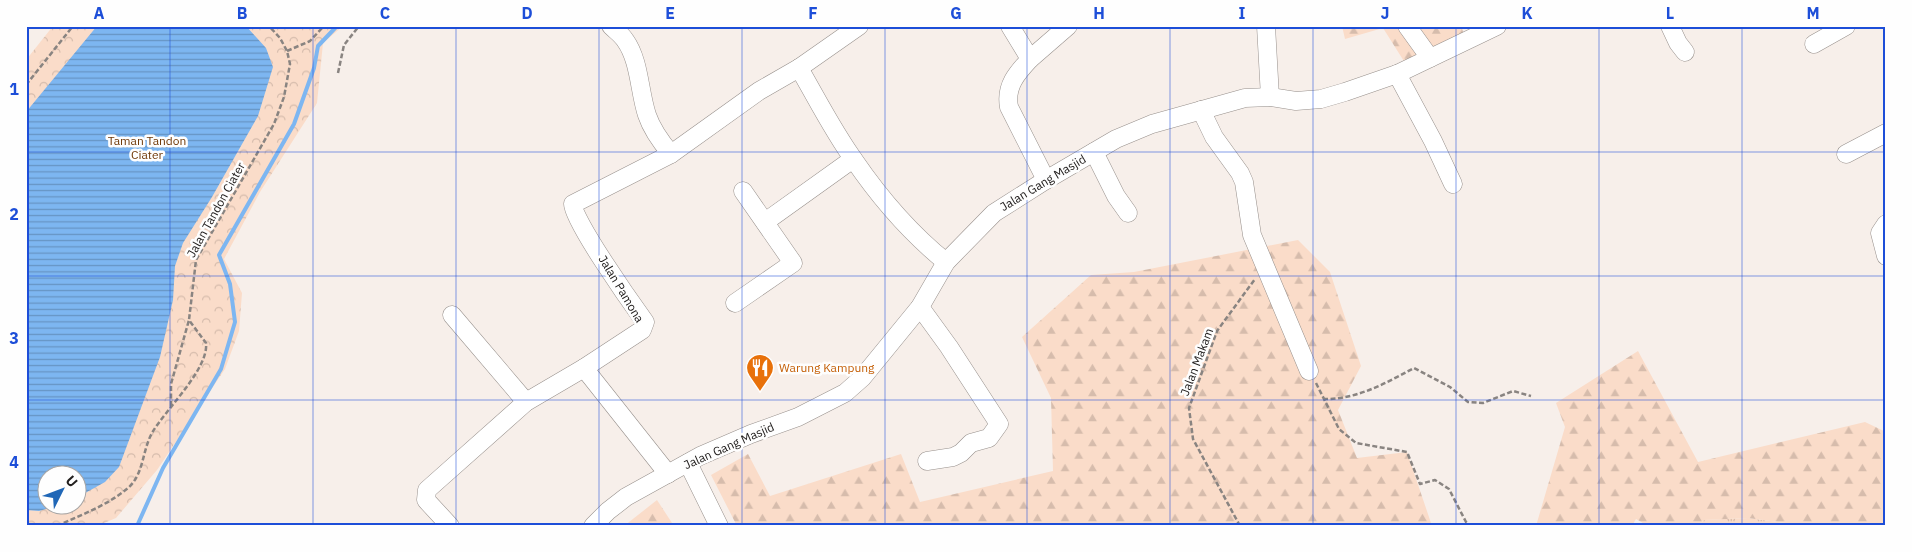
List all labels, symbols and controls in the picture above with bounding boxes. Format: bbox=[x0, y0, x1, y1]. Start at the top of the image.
text: A bbox=[94, 3, 105, 23]
text: B bbox=[237, 3, 248, 23]
text: C bbox=[380, 3, 390, 23]
text: D bbox=[521, 3, 533, 23]
text: E bbox=[665, 3, 675, 23]
text: F bbox=[808, 3, 818, 23]
text: G bbox=[950, 3, 962, 23]
text: H bbox=[1093, 3, 1105, 23]
text: I bbox=[1239, 3, 1246, 23]
text: J bbox=[1381, 3, 1389, 23]
text: K bbox=[1521, 3, 1533, 23]
text: L bbox=[1666, 3, 1674, 23]
text: M bbox=[1806, 3, 1820, 23]
text: 1 bbox=[9, 79, 19, 99]
park label: Taman Tandon Ciater bbox=[108, 133, 186, 162]
street label: Jalan Gang Masjid bbox=[997, 151, 1088, 214]
street label: Jalan Tandon Ciater bbox=[183, 159, 248, 260]
text: 2 bbox=[9, 204, 19, 224]
street label: Jalan Pamona bbox=[595, 252, 648, 326]
street label: Jalan Makam bbox=[1177, 326, 1216, 398]
text: 3 bbox=[9, 328, 19, 348]
restaurant icon: Warung Kampung bbox=[745, 353, 775, 392]
place label: Warung Kampung bbox=[779, 360, 875, 375]
street label: Jalan Gang Masjid bbox=[681, 419, 776, 472]
text: 4 bbox=[9, 452, 19, 472]
north arrow bbox=[38, 464, 88, 514]
text: U bbox=[62, 472, 82, 491]

